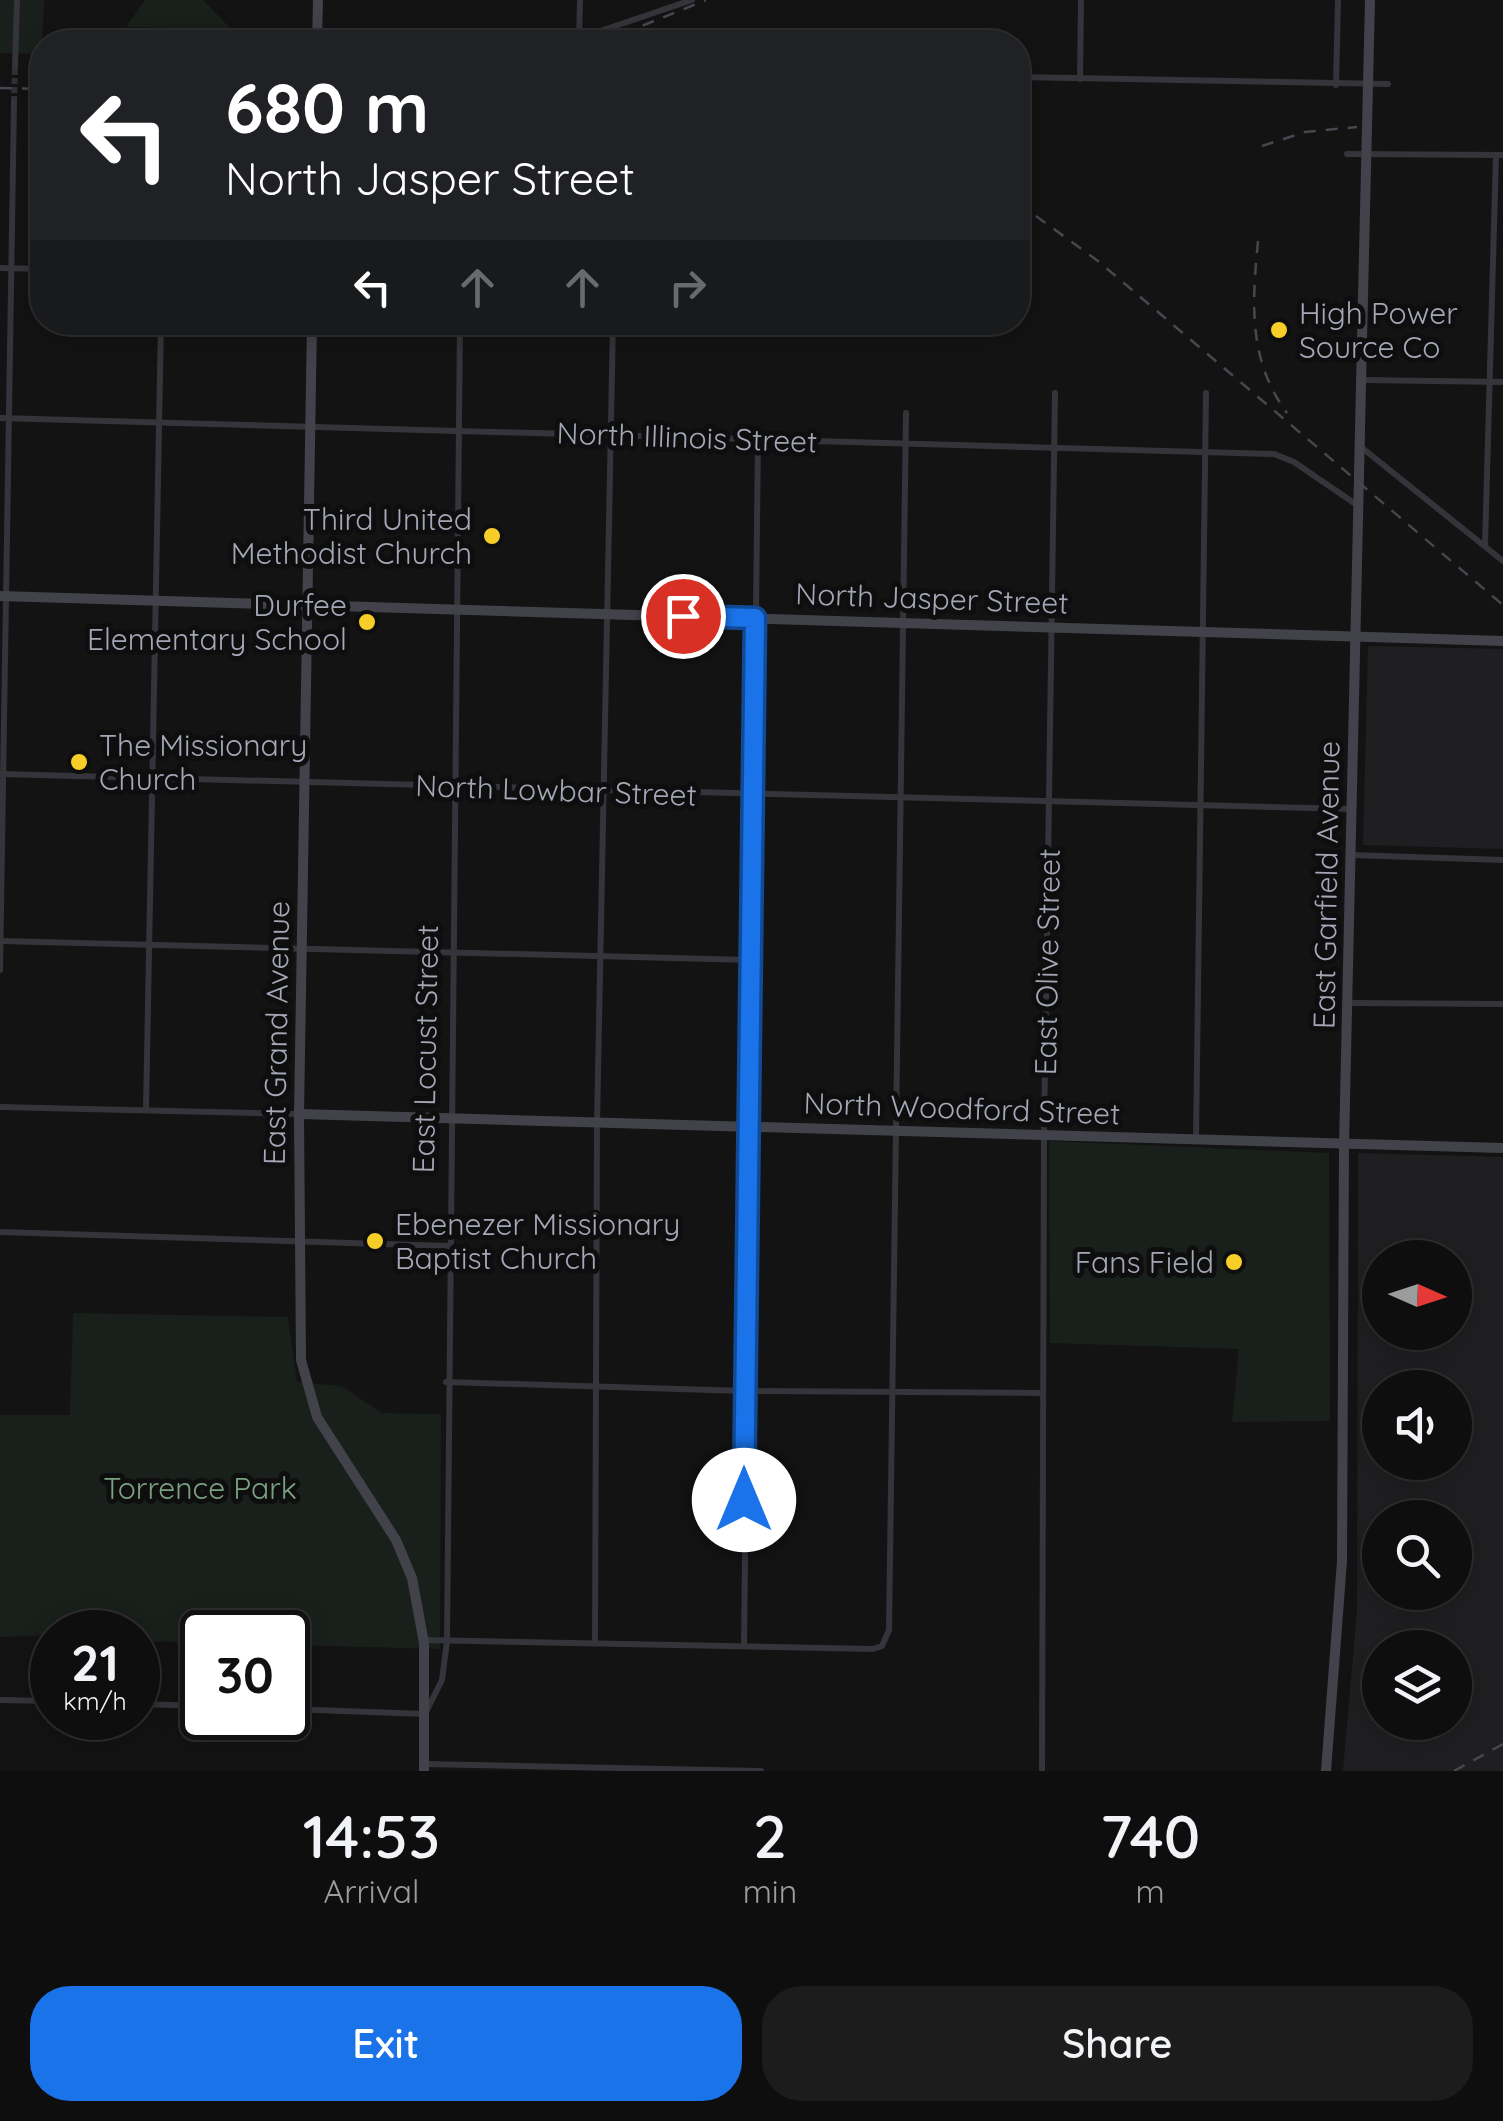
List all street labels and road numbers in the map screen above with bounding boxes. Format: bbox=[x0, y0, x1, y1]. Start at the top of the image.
street label: North Illinois Street bbox=[556, 413, 818, 461]
street label: North Jasper Street bbox=[795, 574, 1069, 622]
street label: East Garfield Avenue bbox=[1304, 741, 1348, 1029]
street label: North Lowbar Street bbox=[415, 766, 697, 814]
street label: East Olive Street bbox=[1026, 848, 1068, 1076]
street label: East Grand Avenue bbox=[255, 901, 297, 1165]
street label: East Locust Street bbox=[404, 924, 446, 1174]
street label: North Woodford Street bbox=[803, 1083, 1121, 1133]

